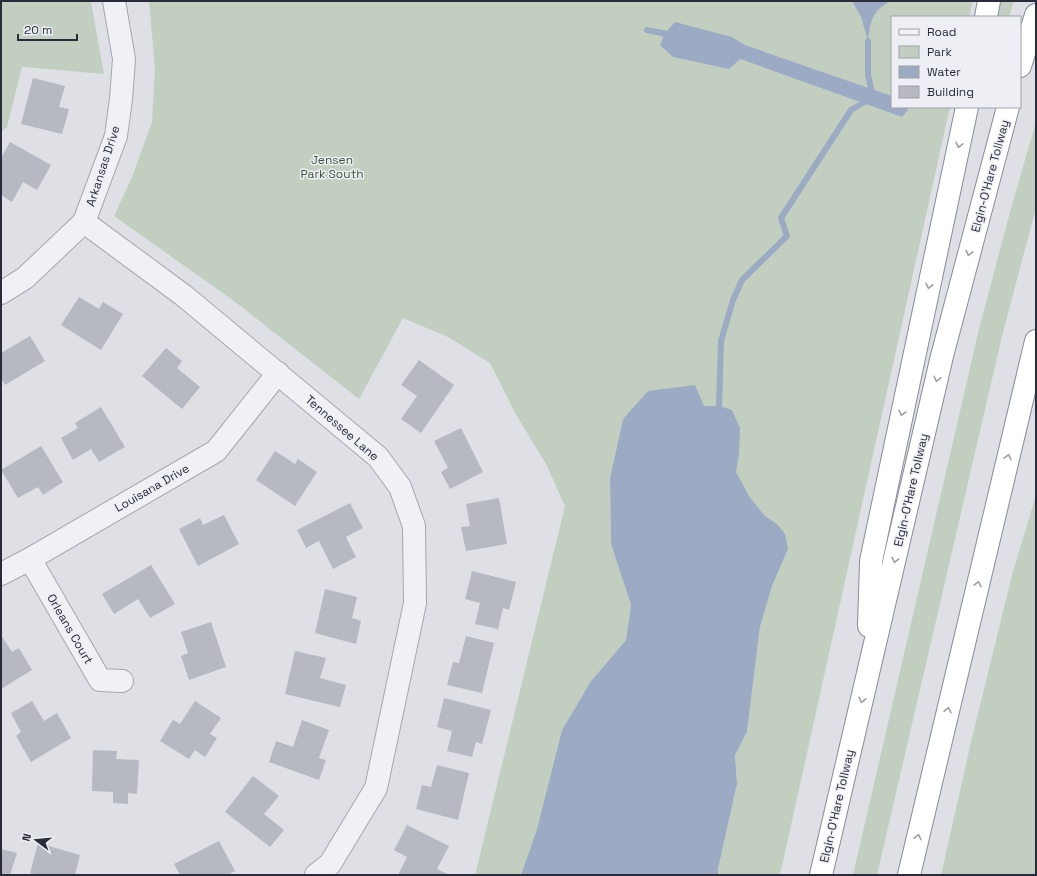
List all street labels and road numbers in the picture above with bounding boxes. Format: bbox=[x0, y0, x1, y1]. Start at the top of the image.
street label: Elgin-O'Hare Tollway bbox=[967, 118, 1013, 234]
street label: Arkansas Drive bbox=[82, 124, 124, 208]
street label: Tennessee Lane bbox=[302, 392, 382, 464]
street label: Elgin-O'Hare Tollway bbox=[890, 432, 932, 548]
street label: Louisana Drive bbox=[112, 460, 192, 516]
street label: Orleans Court bbox=[43, 591, 97, 667]
street label: Elgin-O'Hare Tollway bbox=[816, 748, 858, 864]

